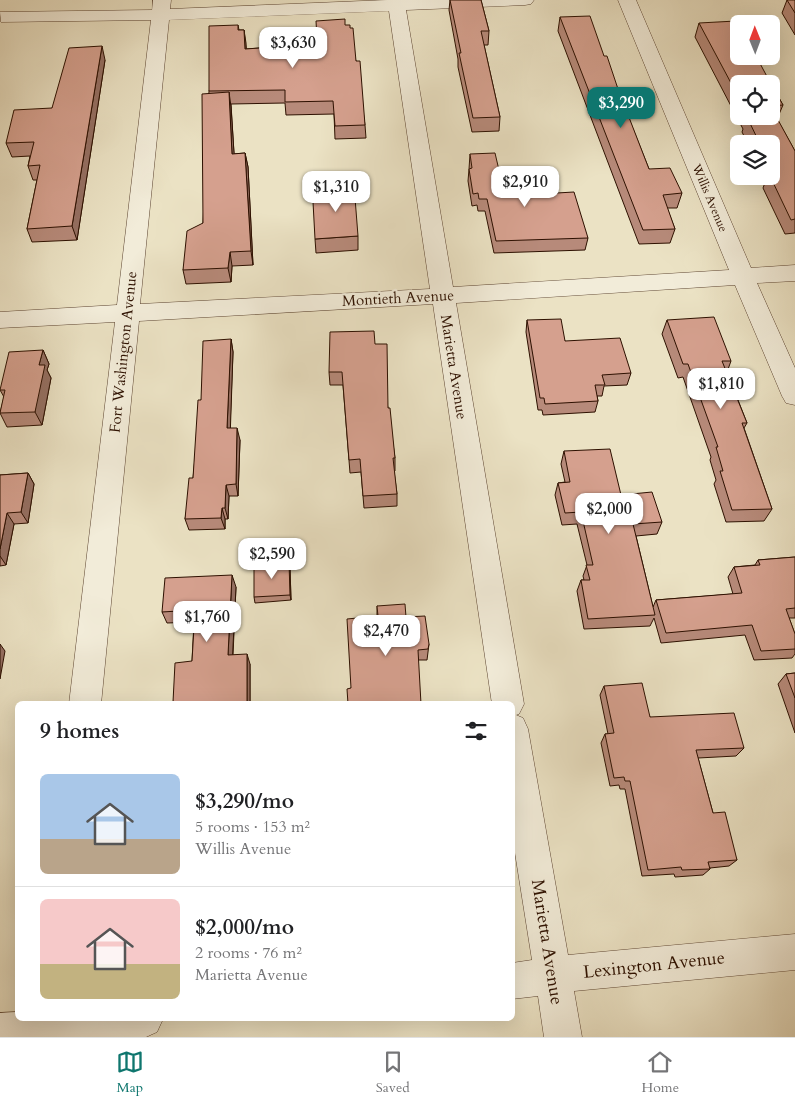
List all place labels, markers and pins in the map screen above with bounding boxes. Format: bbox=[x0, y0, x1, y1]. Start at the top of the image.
pin: $3,630 bbox=[252, 27, 334, 69]
pin: $3,290 bbox=[580, 86, 662, 129]
pin: $2,910 bbox=[484, 166, 566, 208]
pin: $1,310 bbox=[295, 170, 377, 213]
pin: $1,810 bbox=[680, 368, 762, 410]
pin: $2,000 bbox=[568, 492, 650, 535]
pin: $2,590 bbox=[231, 538, 313, 580]
pin: $1,760 bbox=[166, 600, 248, 643]
pin: $2,470 bbox=[345, 614, 427, 657]

